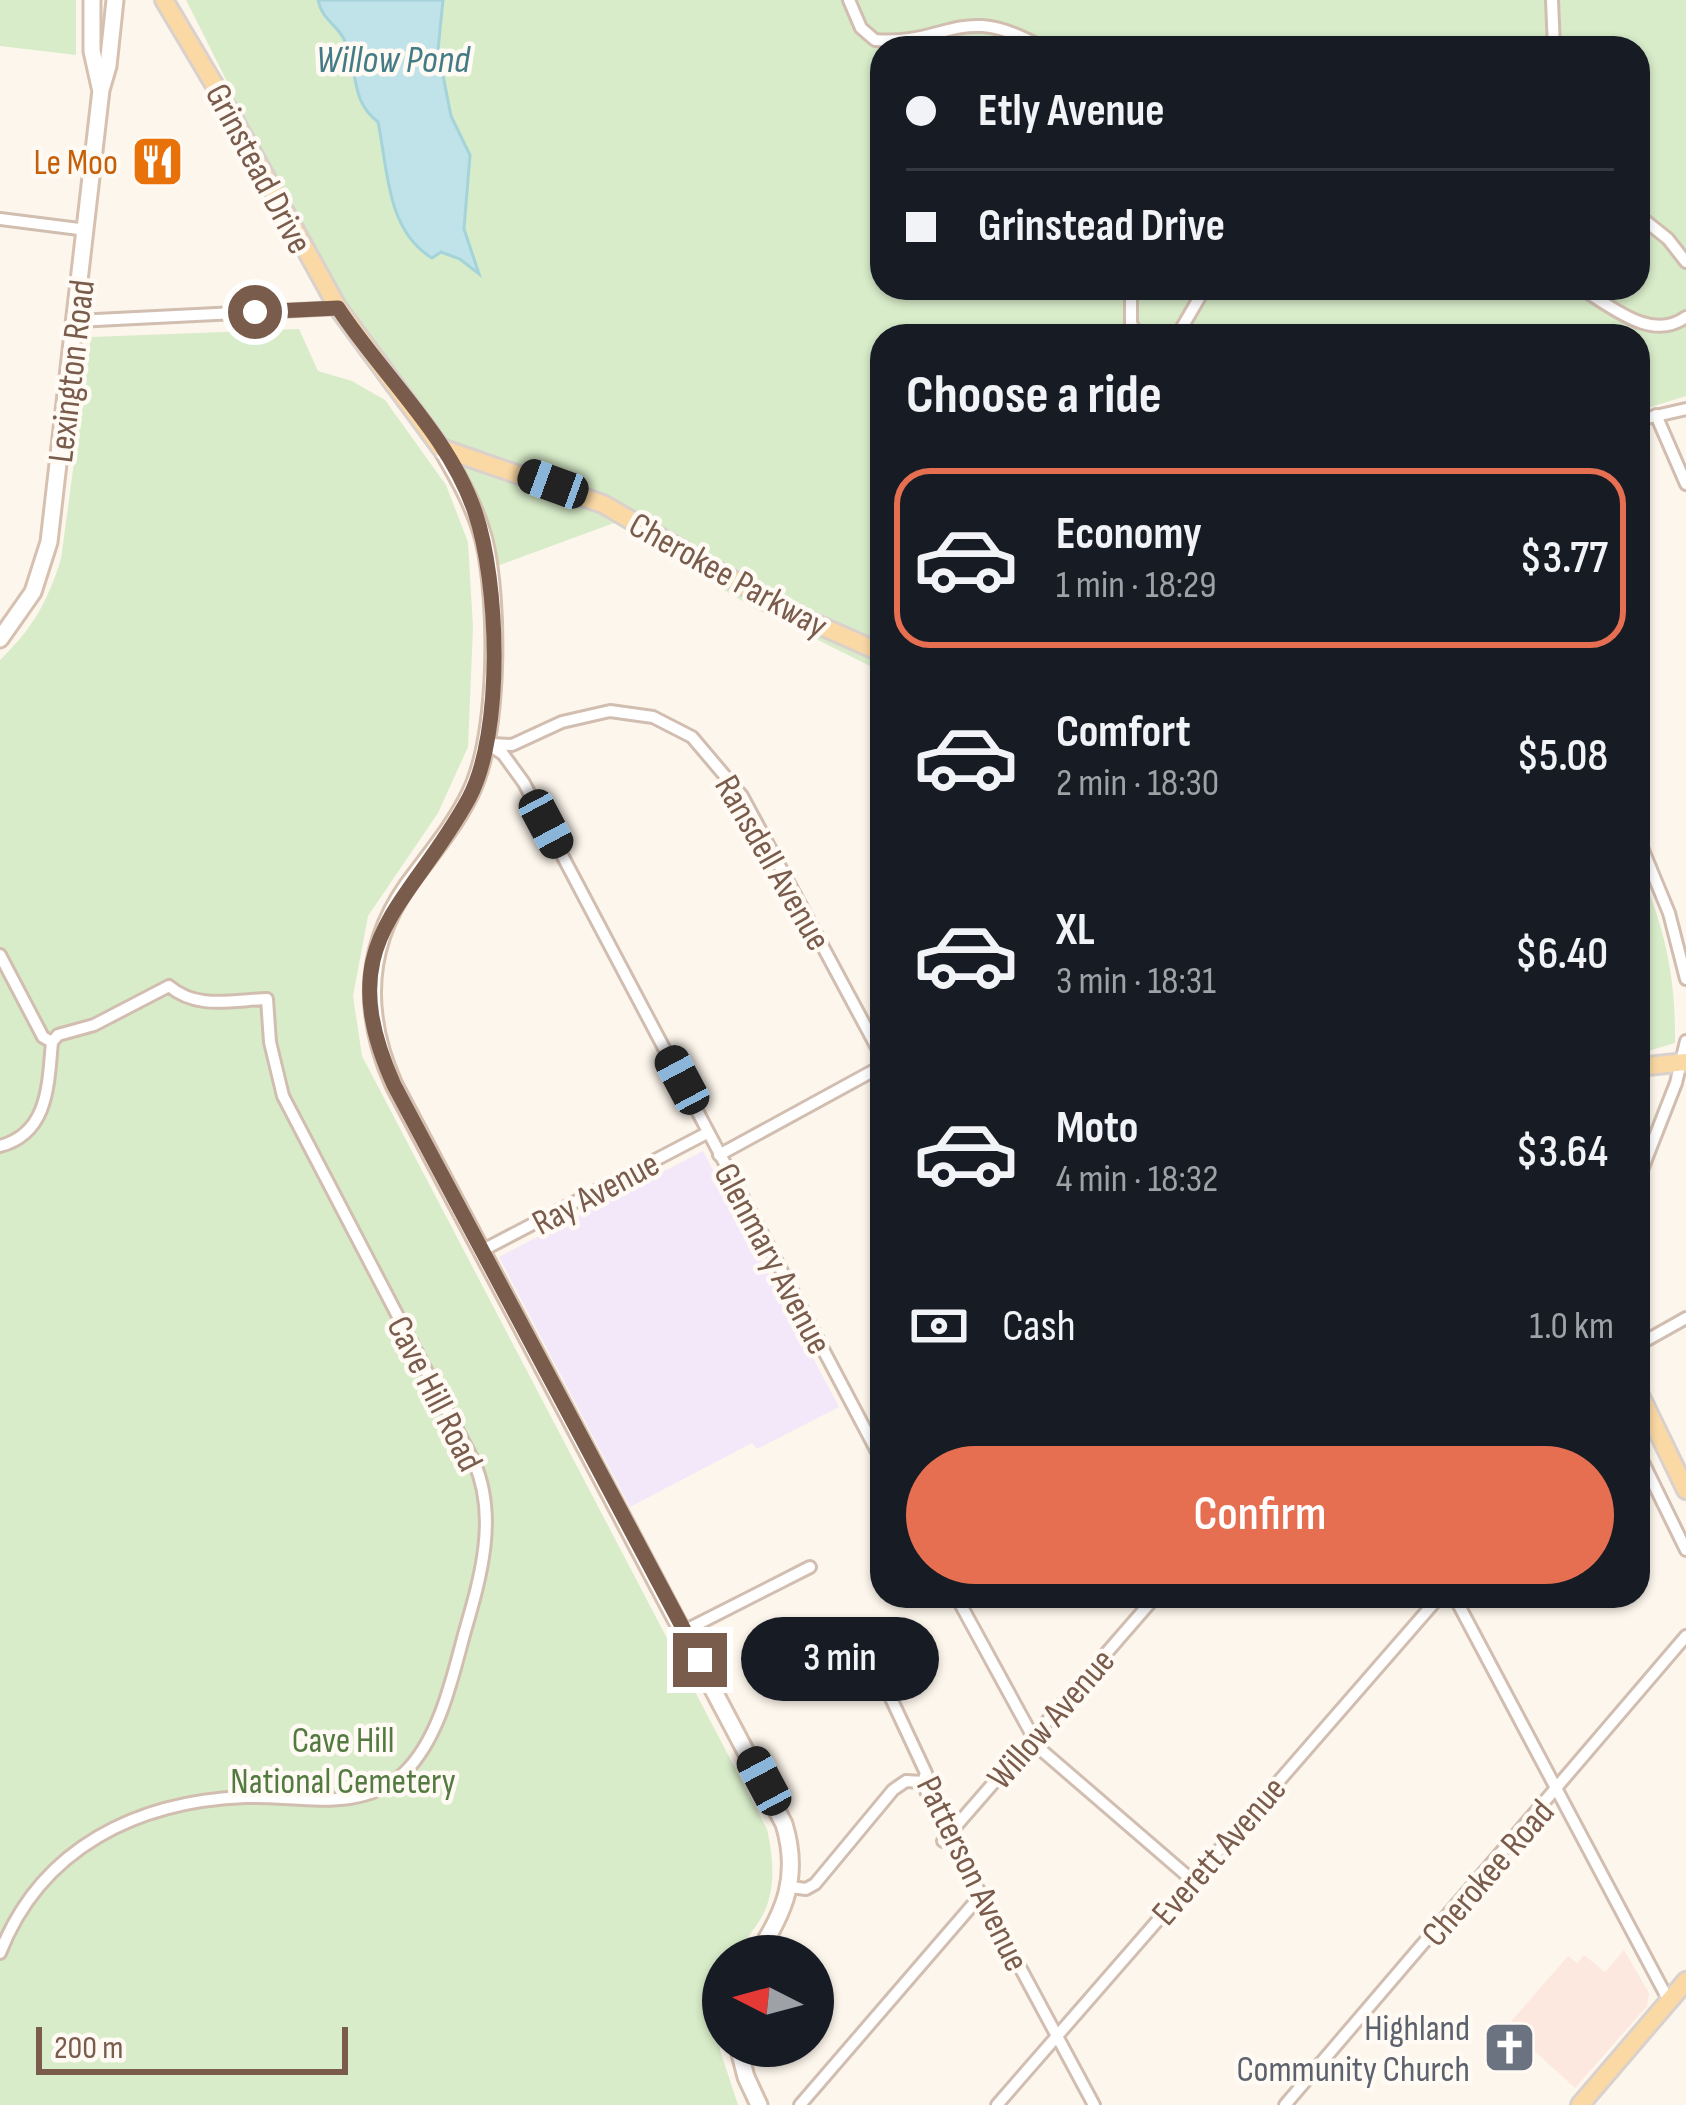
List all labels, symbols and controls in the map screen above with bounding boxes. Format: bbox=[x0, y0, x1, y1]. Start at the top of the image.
water label: Willow Pond bbox=[316, 37, 471, 84]
street label: Grinstead Drive bbox=[195, 77, 320, 261]
text: Etly Avenue bbox=[978, 84, 1165, 139]
restaurant icon: Le Moo bbox=[129, 133, 185, 189]
place label: Le Moo bbox=[34, 142, 118, 185]
text: Grinstead Drive bbox=[978, 199, 1225, 254]
street label: Lexington Road bbox=[40, 278, 105, 465]
route start bbox=[228, 285, 282, 339]
text: Choose a ride bbox=[906, 363, 1162, 428]
car bbox=[513, 455, 593, 513]
street label: Cherokee Parkway bbox=[621, 504, 834, 648]
icon: car bbox=[912, 504, 1020, 612]
text: Economy bbox=[1056, 507, 1202, 562]
text: $3.77 bbox=[1520, 531, 1608, 586]
text: 1 min · 18:29 bbox=[1056, 562, 1216, 609]
icon: car bbox=[912, 702, 1020, 810]
text: Comfort bbox=[1056, 705, 1191, 760]
text: $5.08 bbox=[1516, 729, 1608, 784]
text: 2 min · 18:30 bbox=[1056, 760, 1219, 807]
street label: Ransdell Avenue bbox=[704, 768, 839, 958]
car bbox=[513, 784, 579, 864]
icon: car bbox=[912, 900, 1020, 1008]
text: XL bbox=[1056, 903, 1095, 958]
text: $6.40 bbox=[1515, 927, 1608, 982]
text: 3 min · 18:31 bbox=[1056, 958, 1216, 1005]
car bbox=[649, 1040, 715, 1120]
icon: car bbox=[912, 1098, 1020, 1206]
text: Moto bbox=[1056, 1101, 1138, 1156]
text: $3.64 bbox=[1516, 1125, 1608, 1180]
street label: Ray Avenue bbox=[525, 1143, 667, 1245]
street label: Glenmary Avenue bbox=[704, 1156, 840, 1362]
text: 4 min · 18:32 bbox=[1056, 1156, 1218, 1203]
icon: cash bbox=[906, 1293, 972, 1359]
text: Cash bbox=[1002, 1299, 1076, 1354]
text: 1.0 km bbox=[1530, 1303, 1614, 1350]
street label: Cave Hill Road bbox=[376, 1309, 491, 1479]
button: Confirm bbox=[906, 1446, 1614, 1584]
callout: 3 min bbox=[742, 1618, 940, 1702]
route end bbox=[673, 1633, 727, 1687]
text: 3 min bbox=[803, 1635, 877, 1682]
street label: Willow Avenue bbox=[979, 1641, 1125, 1799]
park label: Cave Hill National Cemetery bbox=[230, 1720, 456, 1804]
car bbox=[731, 1741, 797, 1821]
street label: Everett Avenue bbox=[1144, 1769, 1296, 1935]
street label: Patterson Avenue bbox=[906, 1770, 1037, 1979]
street label: Cherokee Road bbox=[1414, 1792, 1564, 1956]
north arrow bbox=[702, 1935, 834, 2067]
map controls bbox=[702, 1935, 834, 2067]
place label: Highland Community Church bbox=[1236, 2008, 1470, 2092]
church icon: Highland Community Church bbox=[1481, 2020, 1537, 2076]
scale bar bbox=[36, 2021, 348, 2074]
text: 200 m bbox=[54, 2028, 123, 2068]

